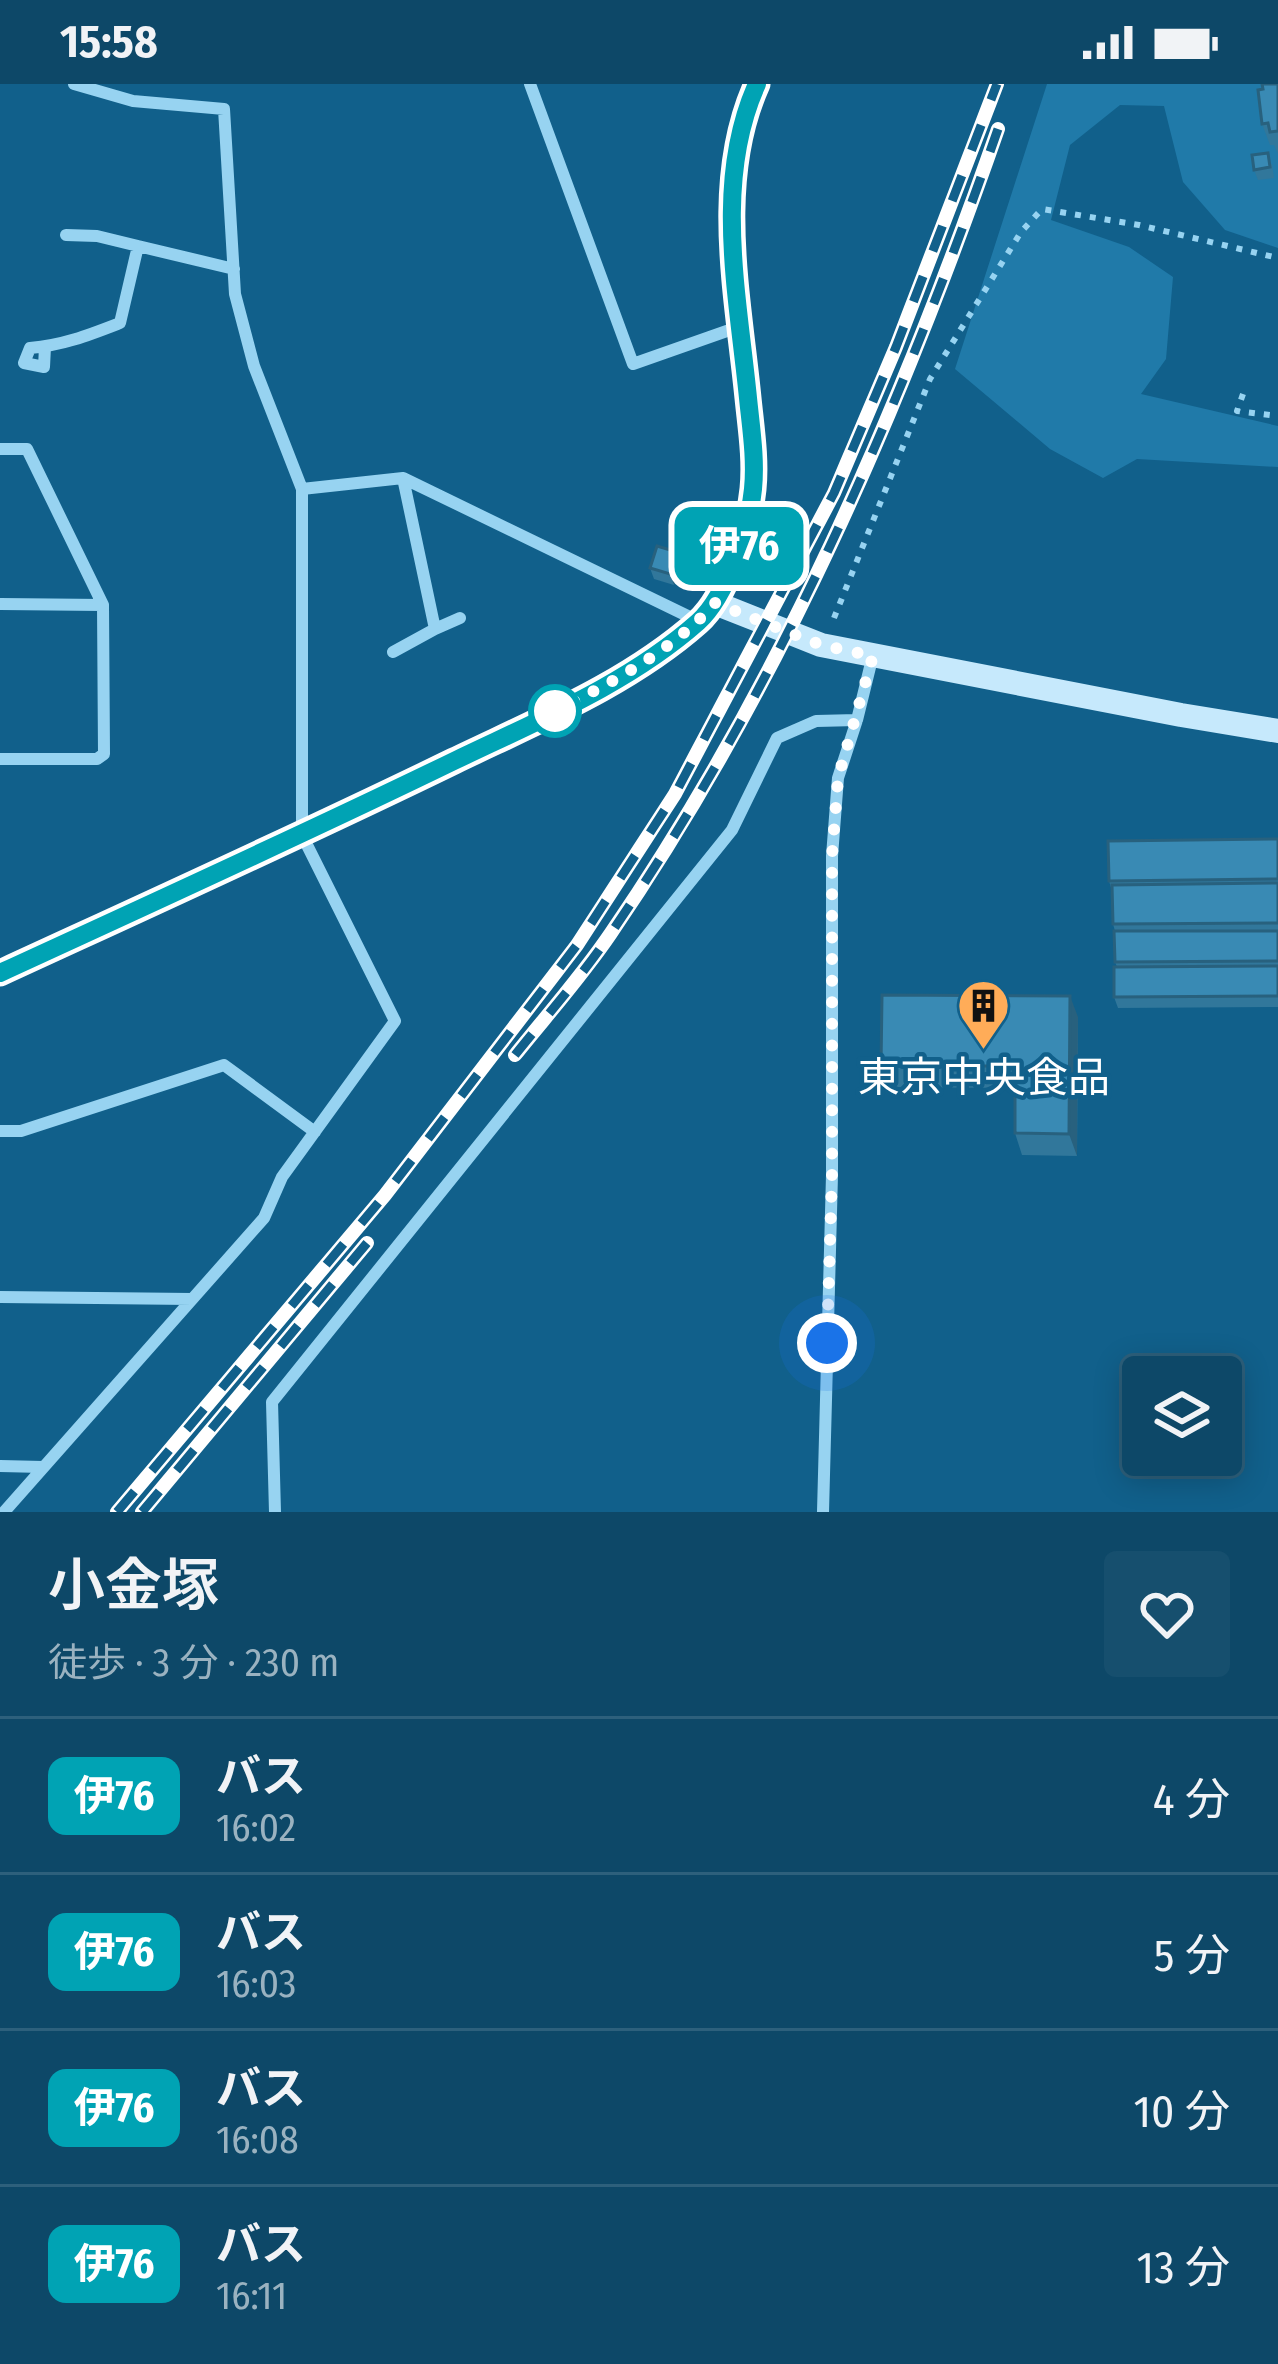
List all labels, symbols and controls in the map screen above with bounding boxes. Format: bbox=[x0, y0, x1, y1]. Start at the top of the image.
text: 15:58 bbox=[60, 15, 158, 69]
line badge: 伊76 bbox=[670, 507, 808, 585]
text: 伊76 bbox=[698, 521, 780, 571]
unlabelled marker bbox=[530, 686, 580, 736]
building icon: 東京中央食品 bbox=[956, 978, 1012, 1052]
place label: 東京中央食品 bbox=[858, 1053, 1110, 1103]
your location bbox=[797, 1313, 857, 1373]
map controls bbox=[1122, 1356, 1242, 1476]
button: layers bbox=[1122, 1356, 1242, 1476]
button: heart bbox=[1104, 1551, 1230, 1677]
text: 小金塚 bbox=[48, 1552, 219, 1620]
text: 徒歩 · 3 分 · 230 m bbox=[48, 1640, 339, 1686]
text: バス bbox=[216, 1750, 306, 1804]
text: 伊76 bbox=[73, 1771, 155, 1821]
text: 4 分 bbox=[1153, 1773, 1230, 1827]
text: 16:02 bbox=[216, 1805, 296, 1851]
text: バス bbox=[216, 1906, 306, 1960]
text: 伊76 bbox=[73, 1927, 155, 1977]
text: 5 分 bbox=[1154, 1929, 1230, 1983]
text: 16:03 bbox=[216, 1961, 296, 2007]
text: バス bbox=[216, 2062, 306, 2116]
text: 伊76 bbox=[73, 2083, 155, 2133]
text: 10 分 bbox=[1133, 2085, 1230, 2139]
text: 16:08 bbox=[216, 2117, 299, 2163]
text: バス bbox=[216, 2218, 306, 2272]
text: 伊76 bbox=[73, 2239, 155, 2289]
text: 13 分 bbox=[1137, 2241, 1230, 2295]
text: 16:11 bbox=[216, 2273, 287, 2319]

